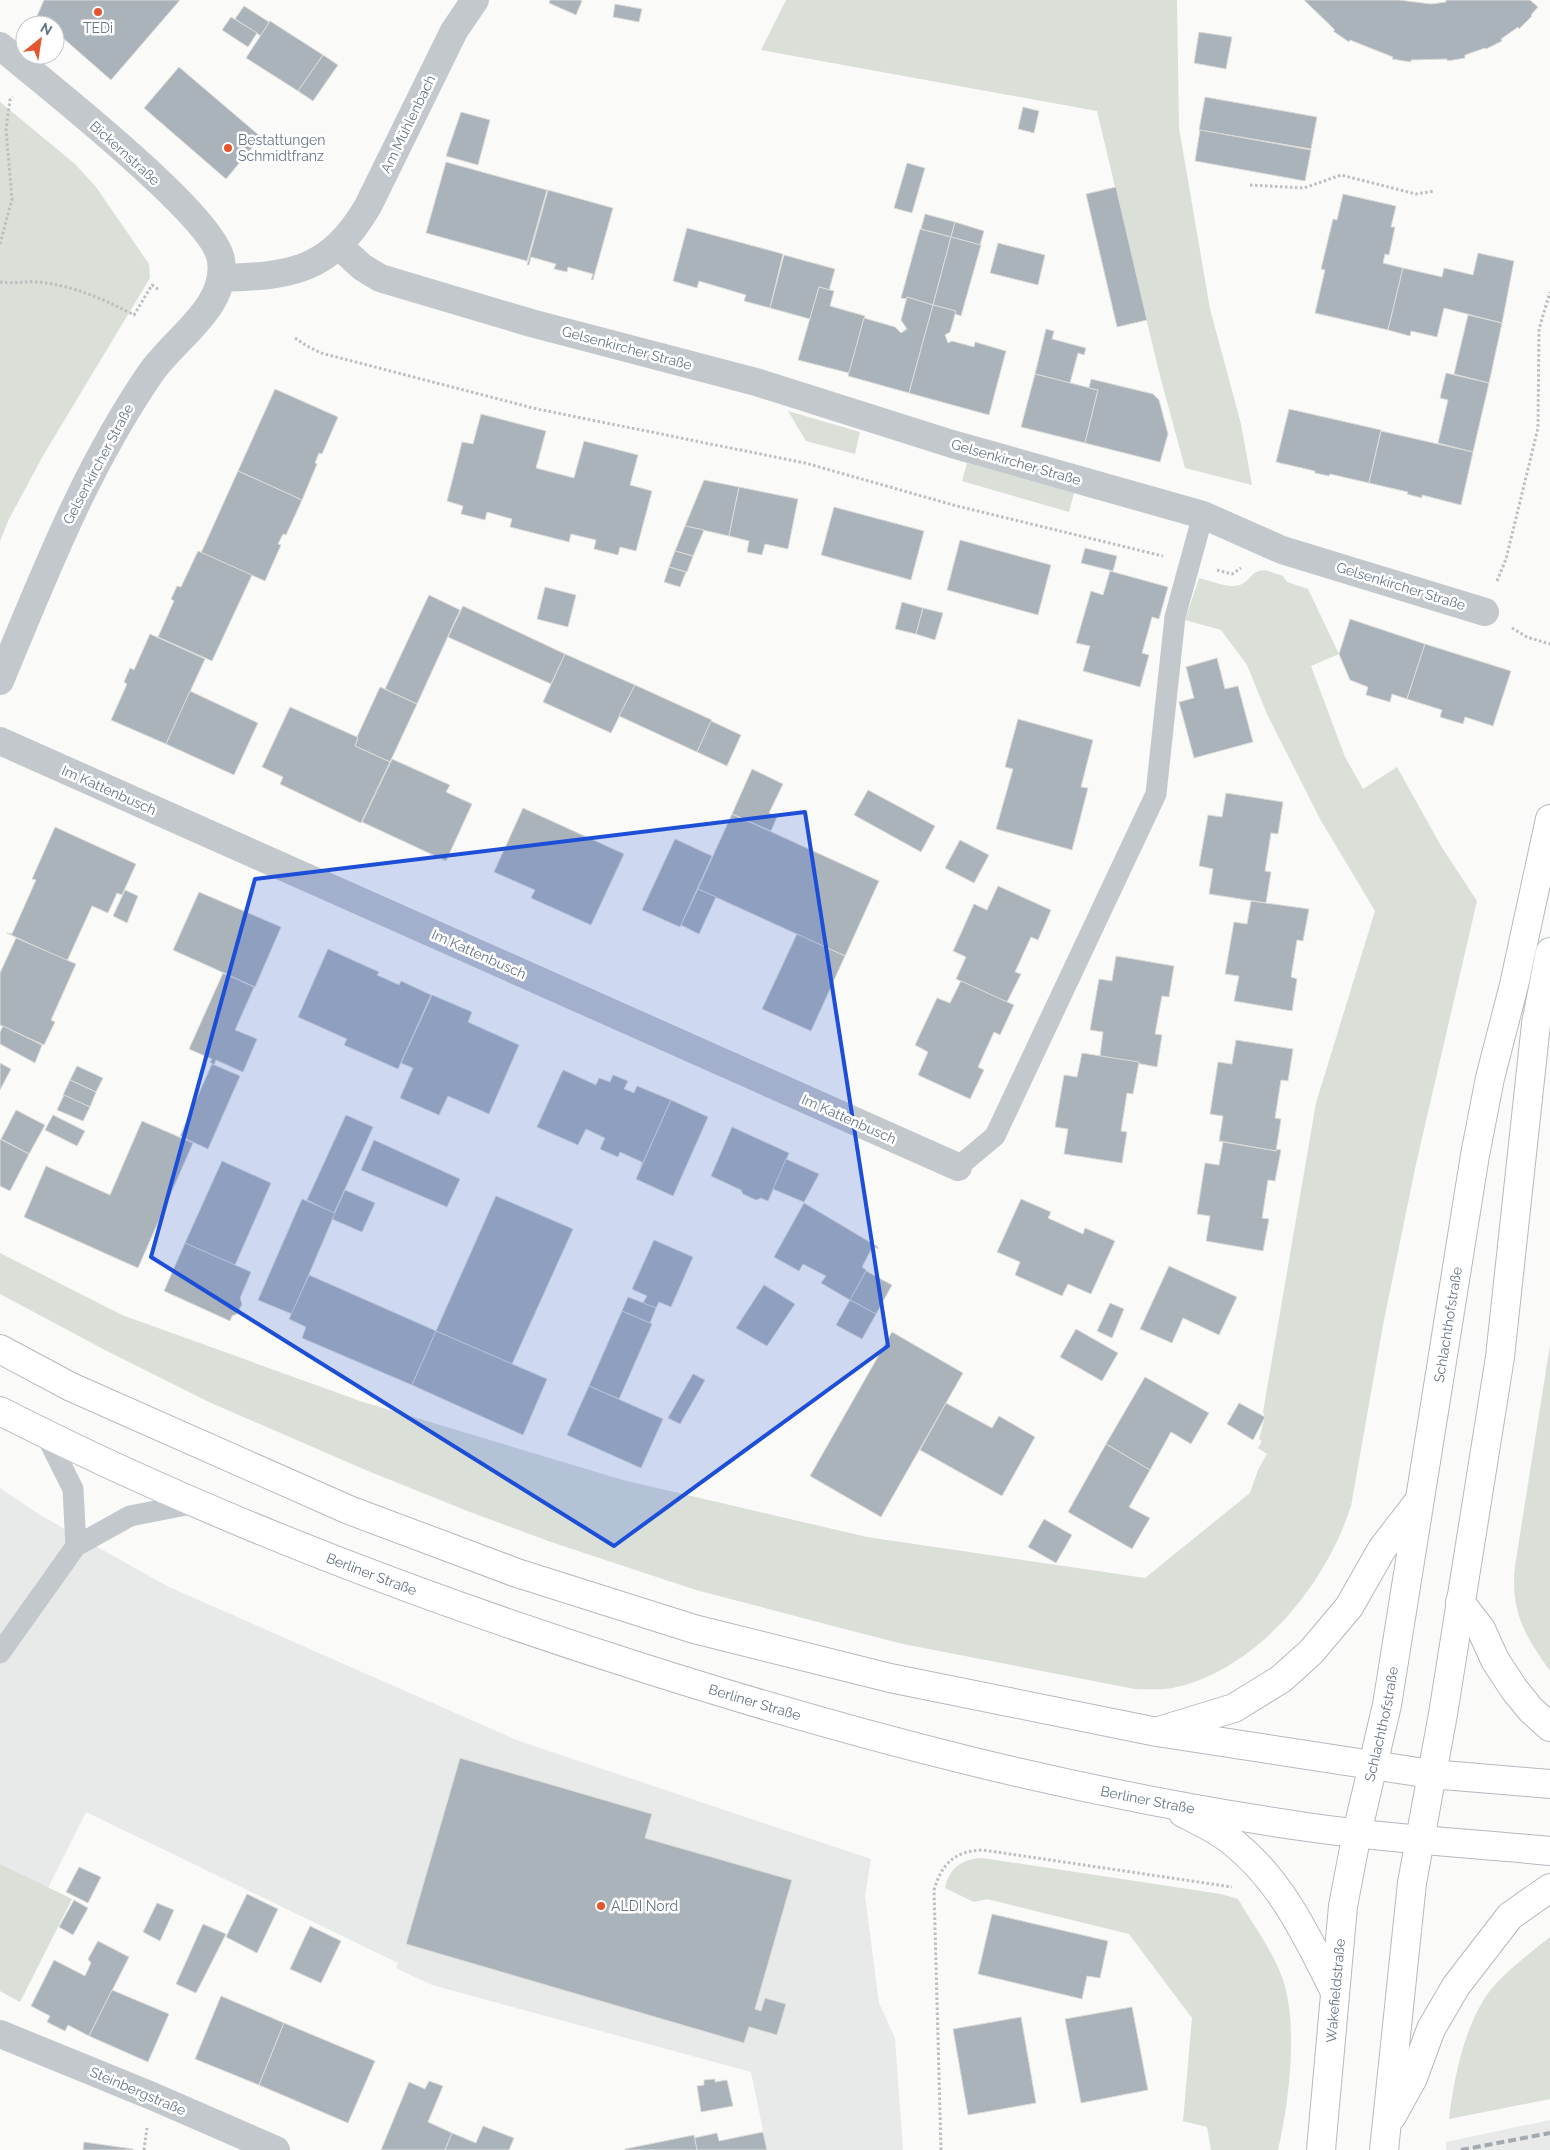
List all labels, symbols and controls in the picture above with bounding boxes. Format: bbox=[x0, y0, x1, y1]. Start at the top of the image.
marker: TEDi bbox=[92, 6, 104, 18]
north arrow bbox=[15, 15, 65, 65]
text: N bbox=[38, 19, 55, 38]
place label: TEDi bbox=[83, 20, 113, 36]
street label: Am Mühlenbach bbox=[377, 72, 439, 176]
street label: Bickernstraße bbox=[87, 118, 163, 188]
place label: Bestattungen Schmidtfranz bbox=[238, 132, 325, 164]
marker: Bestattungen Schmidtfranz bbox=[222, 142, 234, 154]
street label: Gelsenkircher Straße bbox=[560, 323, 694, 373]
street label: Gelsenkircher Straße bbox=[59, 401, 137, 527]
street label: Gelsenkircher Straße bbox=[949, 436, 1083, 488]
street label: Gelsenkircher Straße bbox=[1335, 559, 1467, 613]
street label: Im Kattenbusch bbox=[59, 762, 159, 818]
street label: Im Kattenbusch bbox=[429, 926, 529, 982]
street label: Im Kattenbusch bbox=[799, 1091, 899, 1147]
street label: Schlachthofstraße bbox=[1431, 1265, 1465, 1384]
street label: Berliner Straße bbox=[324, 1550, 419, 1598]
street label: Schlachthofstraße bbox=[1361, 1665, 1401, 1783]
street label: Berliner Straße bbox=[707, 1681, 803, 1723]
street label: Berliner Straße bbox=[1099, 1783, 1196, 1817]
place label: ALDI Nord bbox=[611, 1898, 678, 1914]
marker: ALDI Nord bbox=[595, 1900, 607, 1912]
street label: Wakefieldstraße bbox=[1323, 1938, 1348, 2043]
street label: Steinbergstraße bbox=[88, 2064, 188, 2118]

